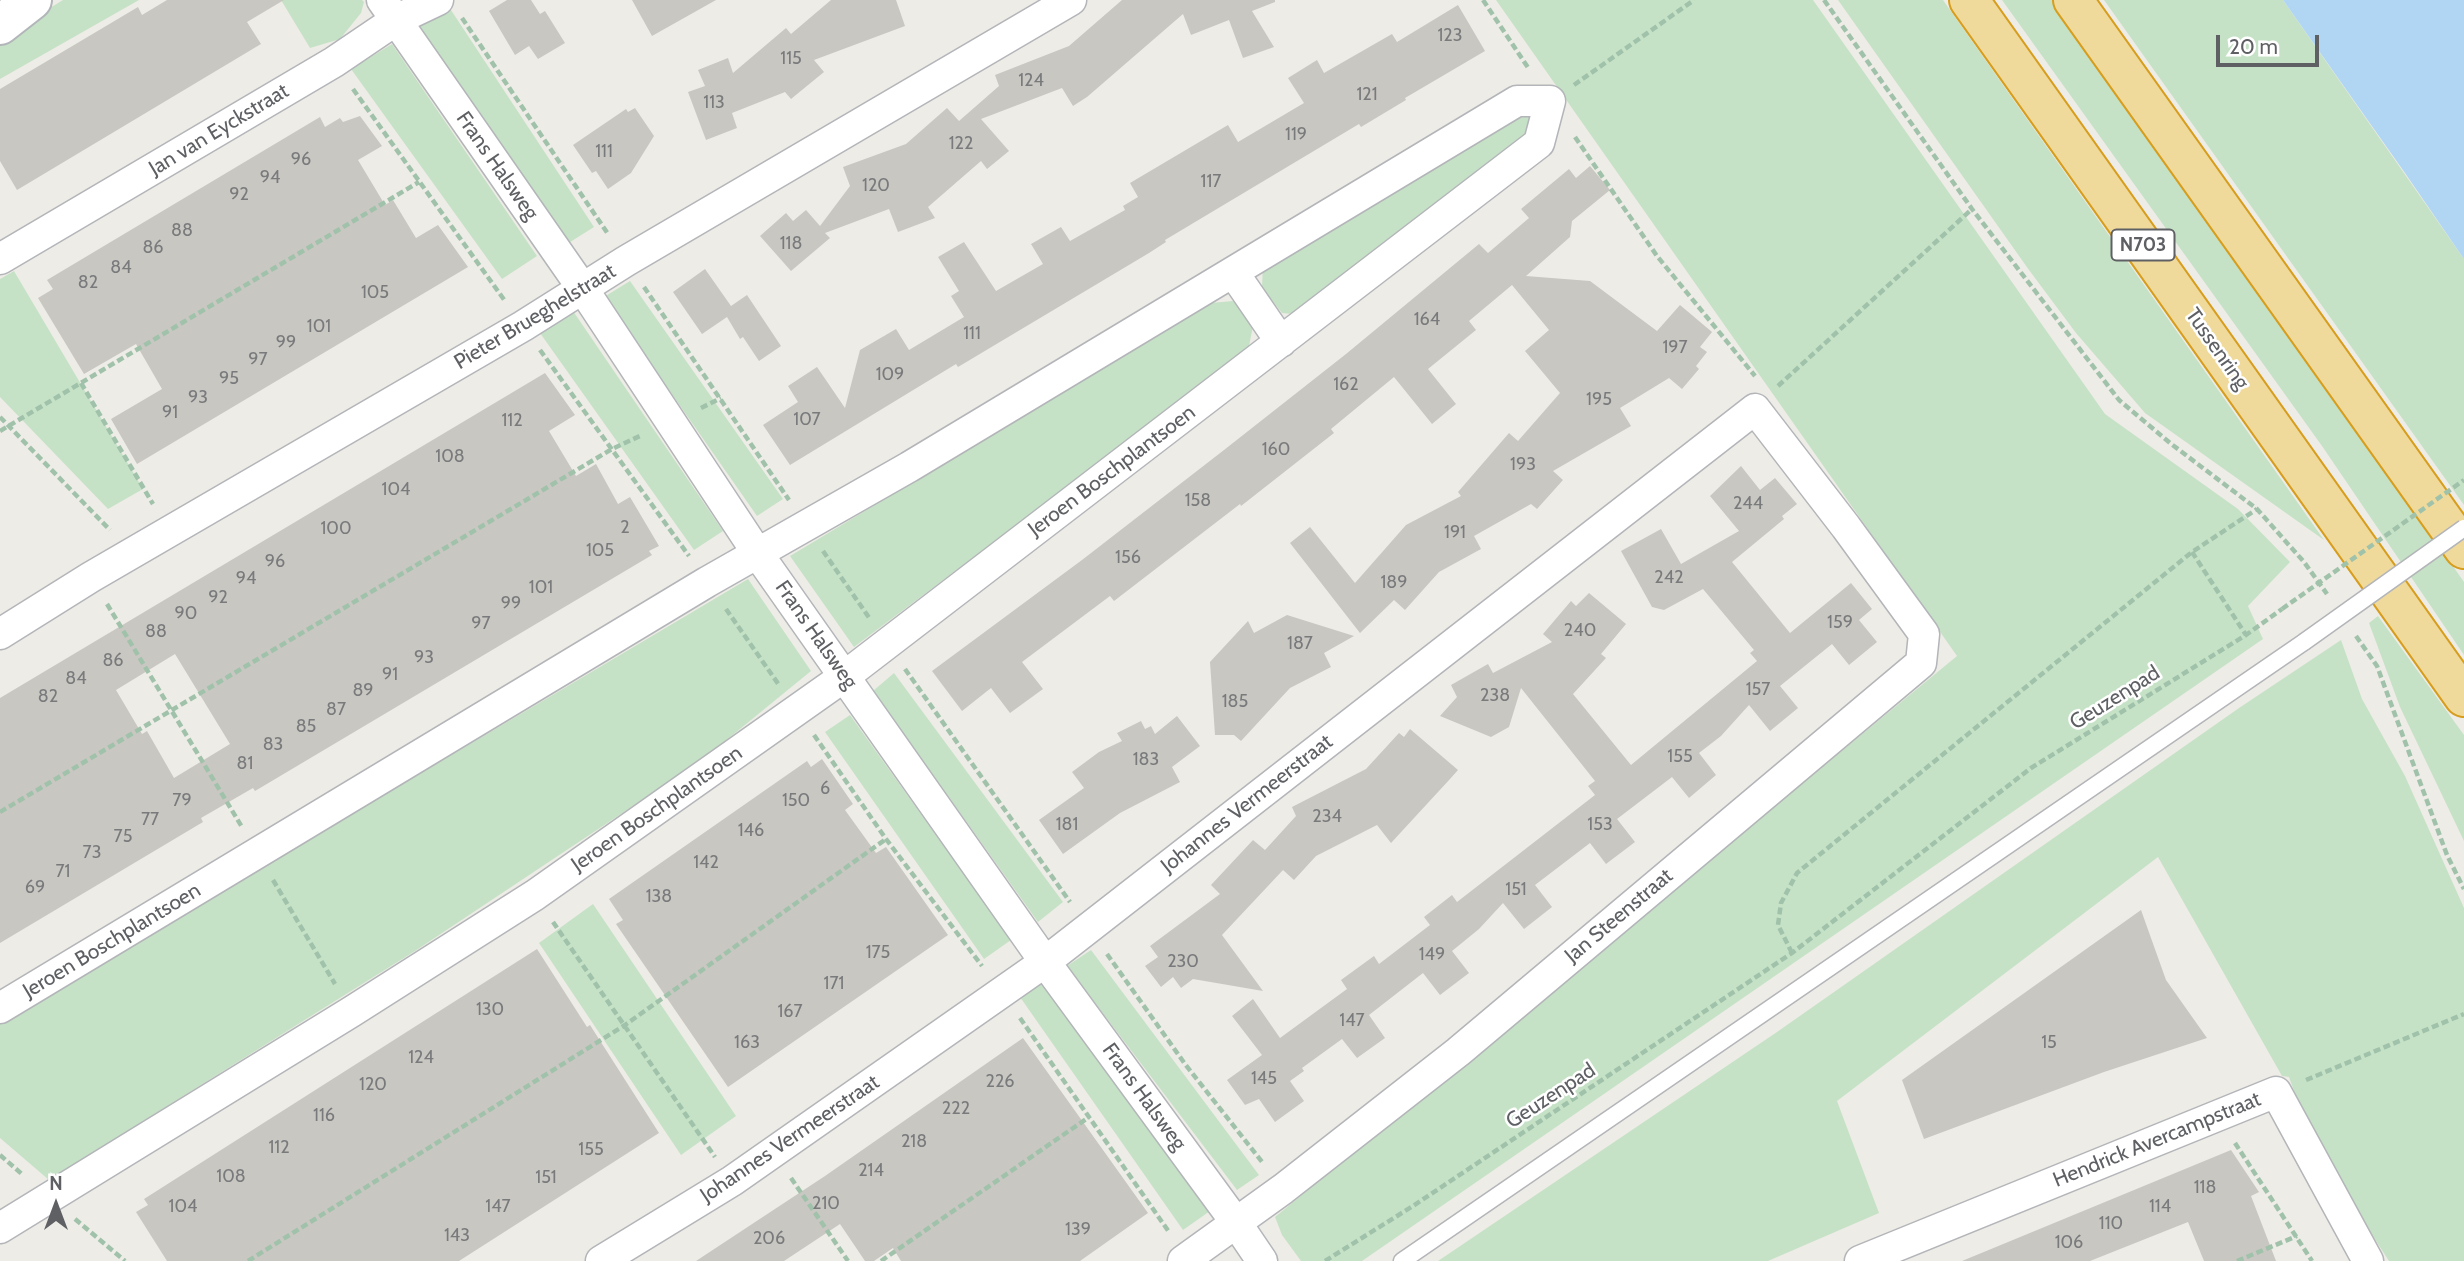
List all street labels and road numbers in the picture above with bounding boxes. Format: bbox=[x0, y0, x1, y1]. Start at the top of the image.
street label: Jan van Eyckstraat bbox=[145, 78, 293, 182]
street label: Frans Halsweg bbox=[450, 107, 544, 225]
road number: N703 bbox=[2112, 230, 2174, 260]
street label: Pieter Brueghelstraat bbox=[450, 259, 620, 375]
street label: Tussenring bbox=[2180, 303, 2254, 395]
street label: Jeroen Boschplantsoen bbox=[1023, 400, 1201, 542]
street label: Frans Halsweg bbox=[769, 576, 863, 694]
street label: Geuzenpad bbox=[2065, 660, 2165, 736]
street label: Johannes Vermeerstraat bbox=[1156, 729, 1338, 879]
street label: Jeroen Boschplantsoen bbox=[567, 741, 747, 877]
street label: Jan Steenstraat bbox=[1560, 864, 1678, 968]
street label: Jeroen Boschplantsoen bbox=[19, 878, 205, 1004]
street label: Frans Halsweg bbox=[1097, 1038, 1191, 1156]
street label: Geuzenpad bbox=[1502, 1058, 1600, 1134]
street label: Johannes Vermeerstraat bbox=[696, 1070, 884, 1208]
street label: Hendrick Avercampstraat bbox=[2049, 1087, 2265, 1193]

